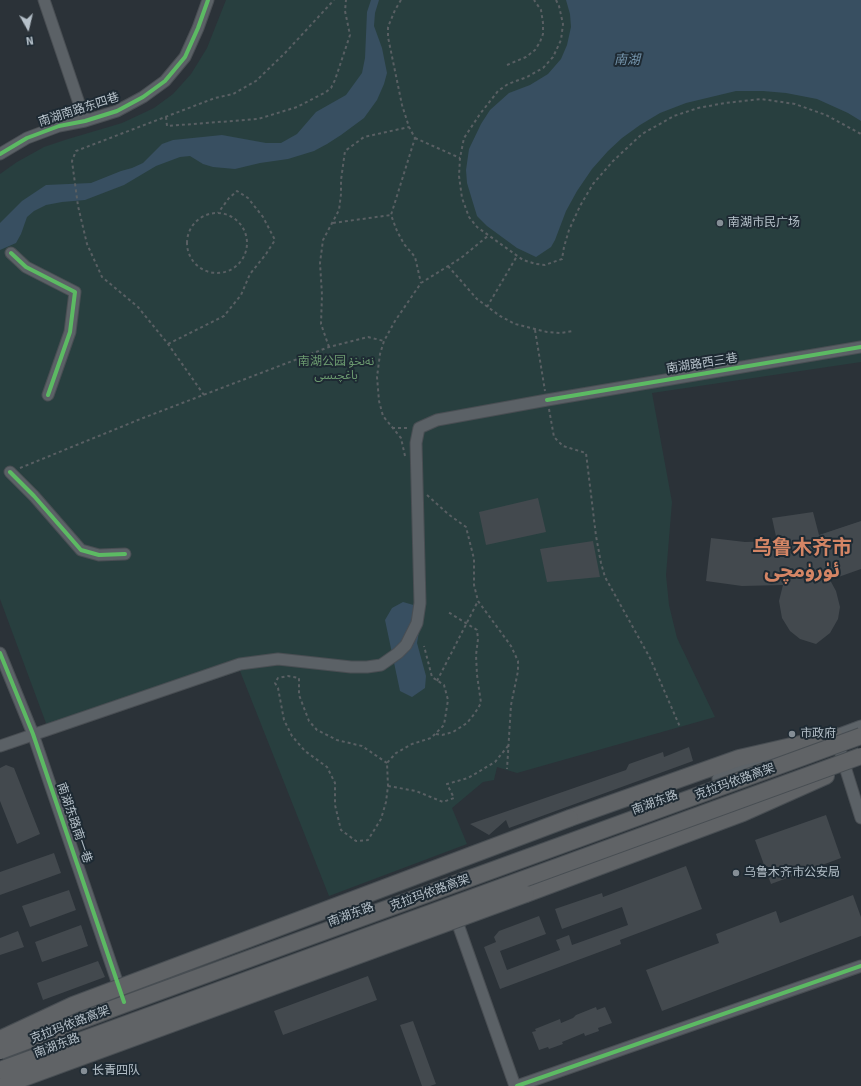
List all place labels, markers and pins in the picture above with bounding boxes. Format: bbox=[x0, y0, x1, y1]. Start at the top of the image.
place label: 南湖市民广场 bbox=[728, 216, 800, 230]
marker: 南湖市民广场 bbox=[715, 218, 725, 228]
place label: 市政府 bbox=[800, 727, 836, 741]
marker: 市政府 bbox=[787, 729, 797, 739]
place label: 乌鲁木齐市公安局 bbox=[744, 866, 840, 880]
marker: 乌鲁木齐市公安局 bbox=[731, 868, 741, 878]
place label: 长青四队 bbox=[92, 1064, 140, 1078]
marker: 长青四队 bbox=[79, 1066, 89, 1076]

